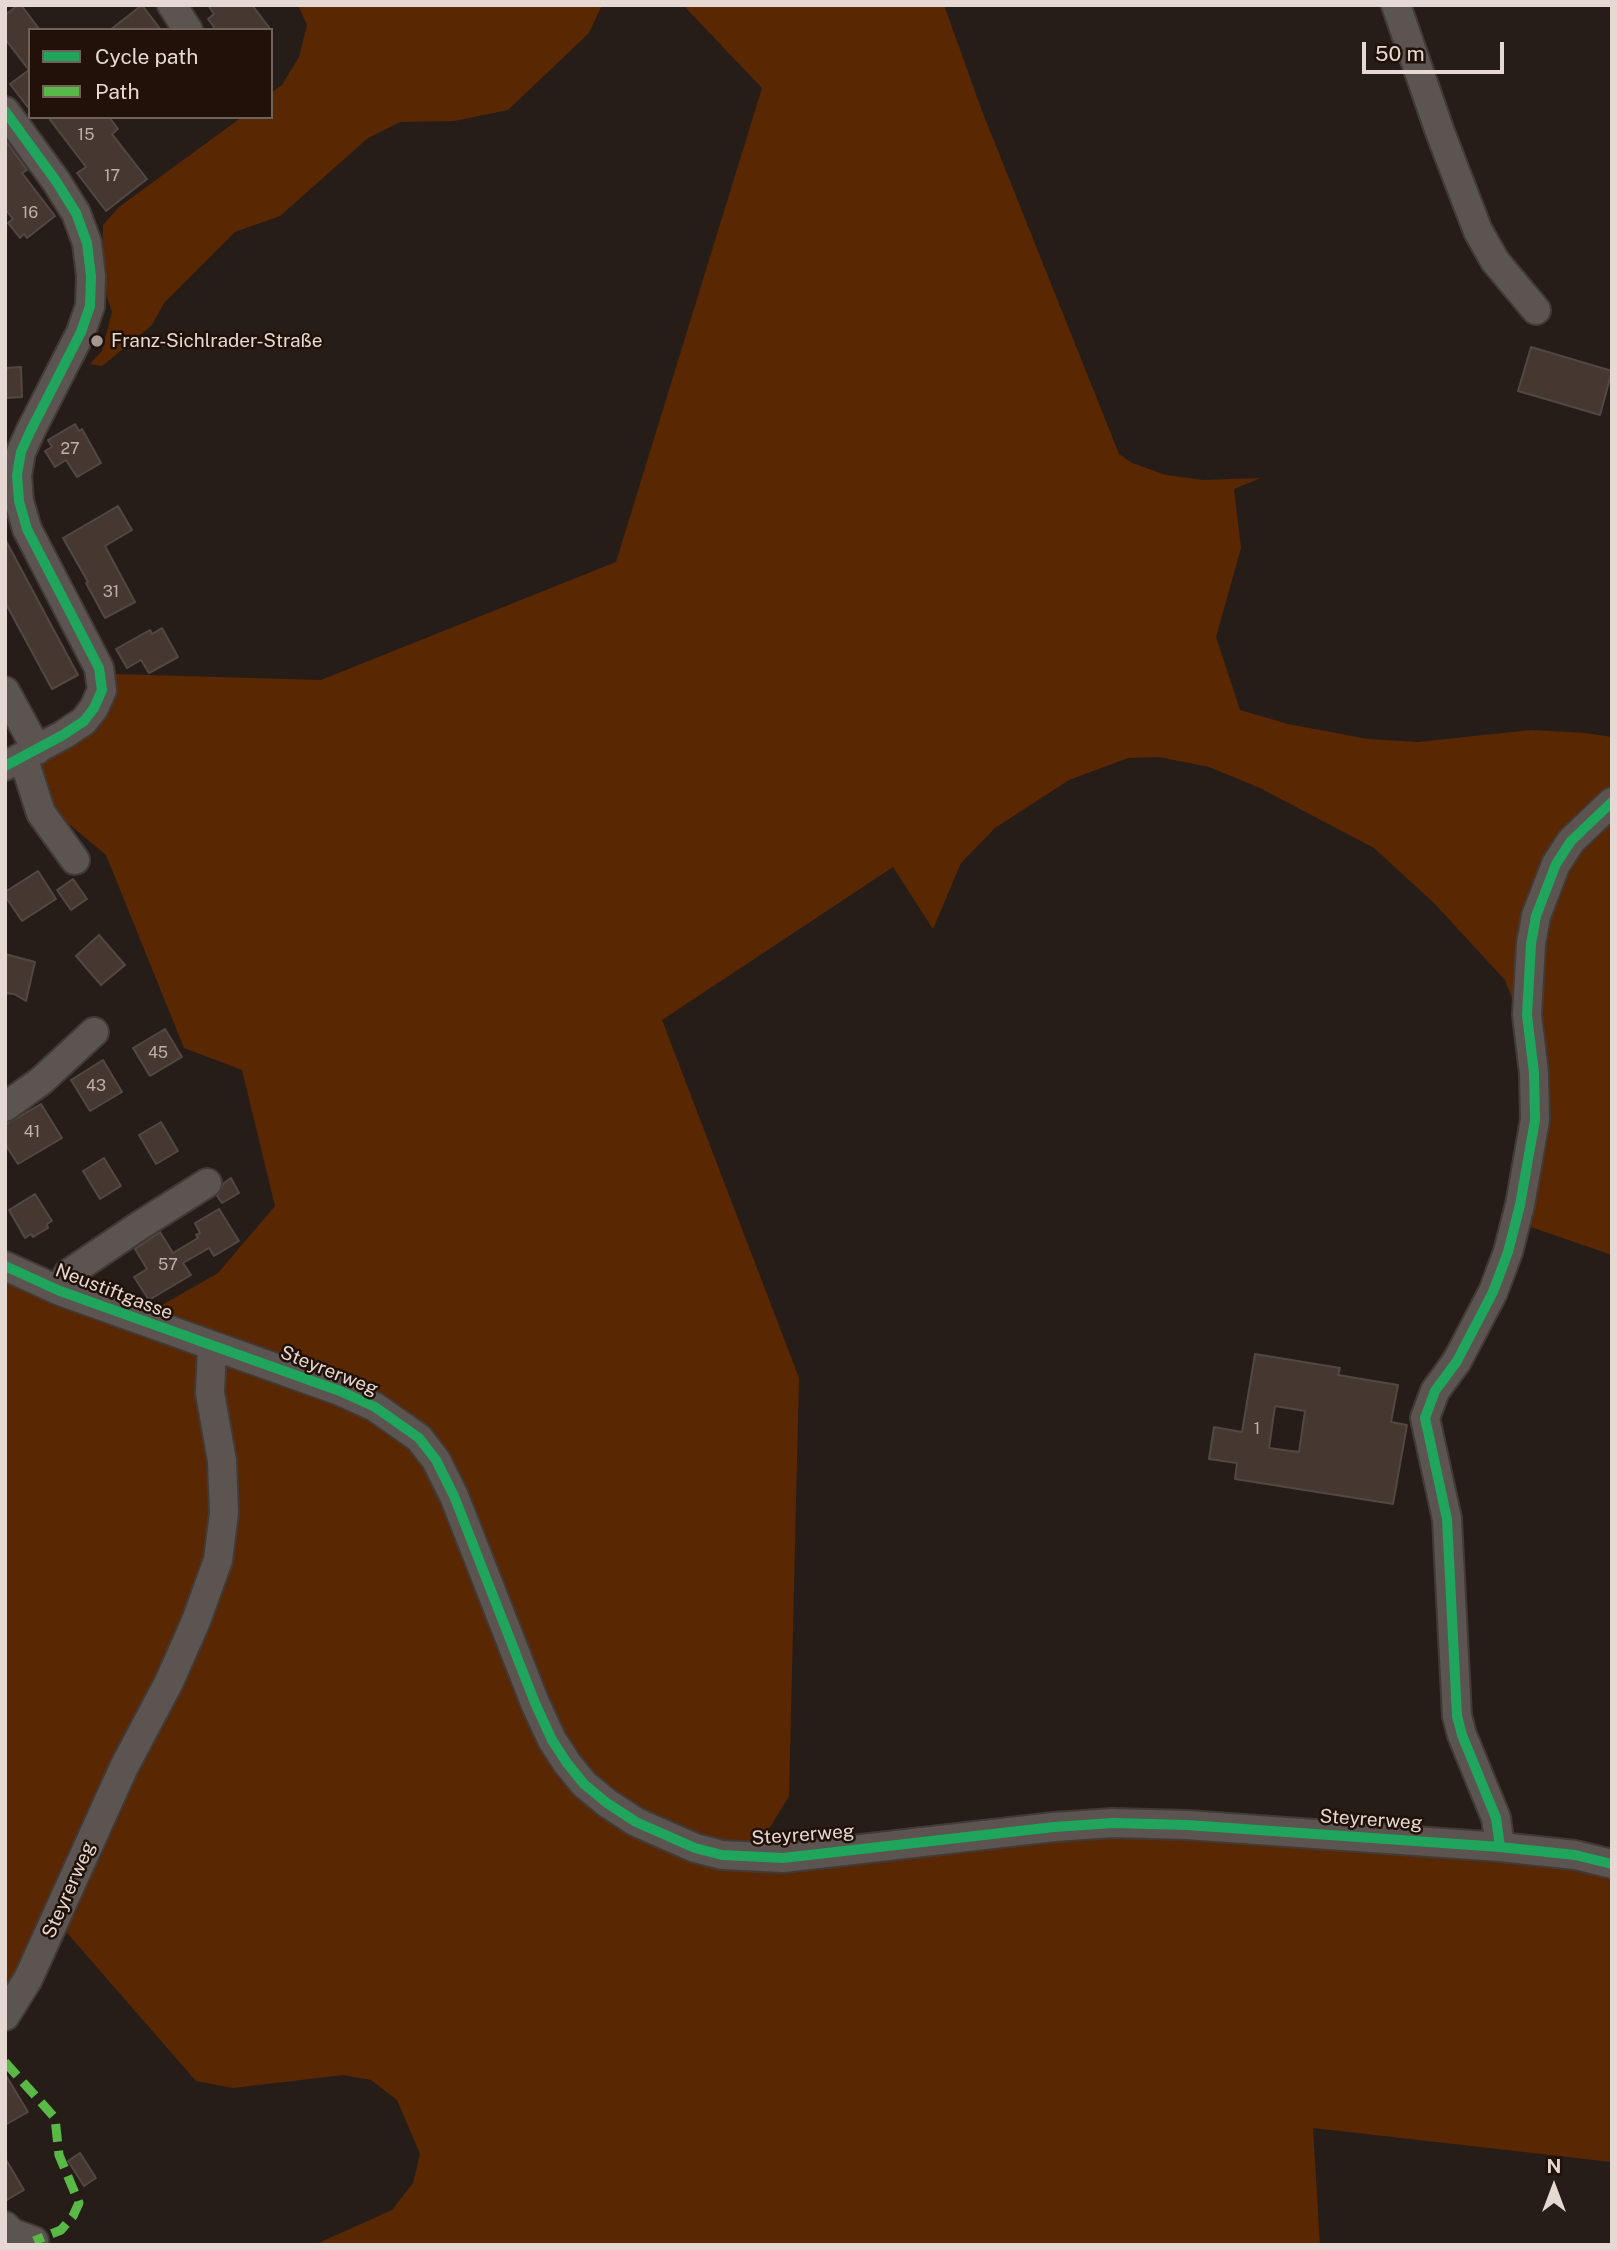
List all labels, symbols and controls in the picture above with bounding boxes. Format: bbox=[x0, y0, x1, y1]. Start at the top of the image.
legend bbox=[28, 28, 273, 119]
scale bar bbox=[1365, 28, 1507, 72]
text: 50 m bbox=[1375, 41, 1425, 66]
text: Cycle path bbox=[95, 44, 198, 69]
text: Path bbox=[95, 79, 140, 104]
house number: 15 bbox=[78, 125, 94, 145]
house number: 17 bbox=[104, 166, 120, 186]
house number: 16 bbox=[22, 203, 38, 223]
place label: Franz-Sichlrader-Straße bbox=[111, 330, 323, 352]
marker: Franz-Sichlrader-Straße bbox=[89, 333, 105, 349]
house number: 27 bbox=[60, 439, 80, 459]
house number: 31 bbox=[103, 582, 119, 602]
house number: 45 bbox=[148, 1043, 168, 1063]
house number: 43 bbox=[86, 1076, 106, 1096]
house number: 41 bbox=[24, 1122, 40, 1142]
house number: 57 bbox=[158, 1255, 178, 1275]
street label: Neustiftgasse bbox=[52, 1259, 176, 1325]
street label: Steyrerweg bbox=[277, 1341, 381, 1401]
house number: 1 bbox=[1254, 1419, 1260, 1439]
street label: Steyrerweg bbox=[1319, 1805, 1423, 1835]
street label: Steyrerweg bbox=[751, 1820, 855, 1850]
street label: Steyrerweg bbox=[38, 1838, 100, 1942]
north arrow bbox=[1519, 2152, 1589, 2222]
text: N bbox=[1547, 2155, 1561, 2177]

